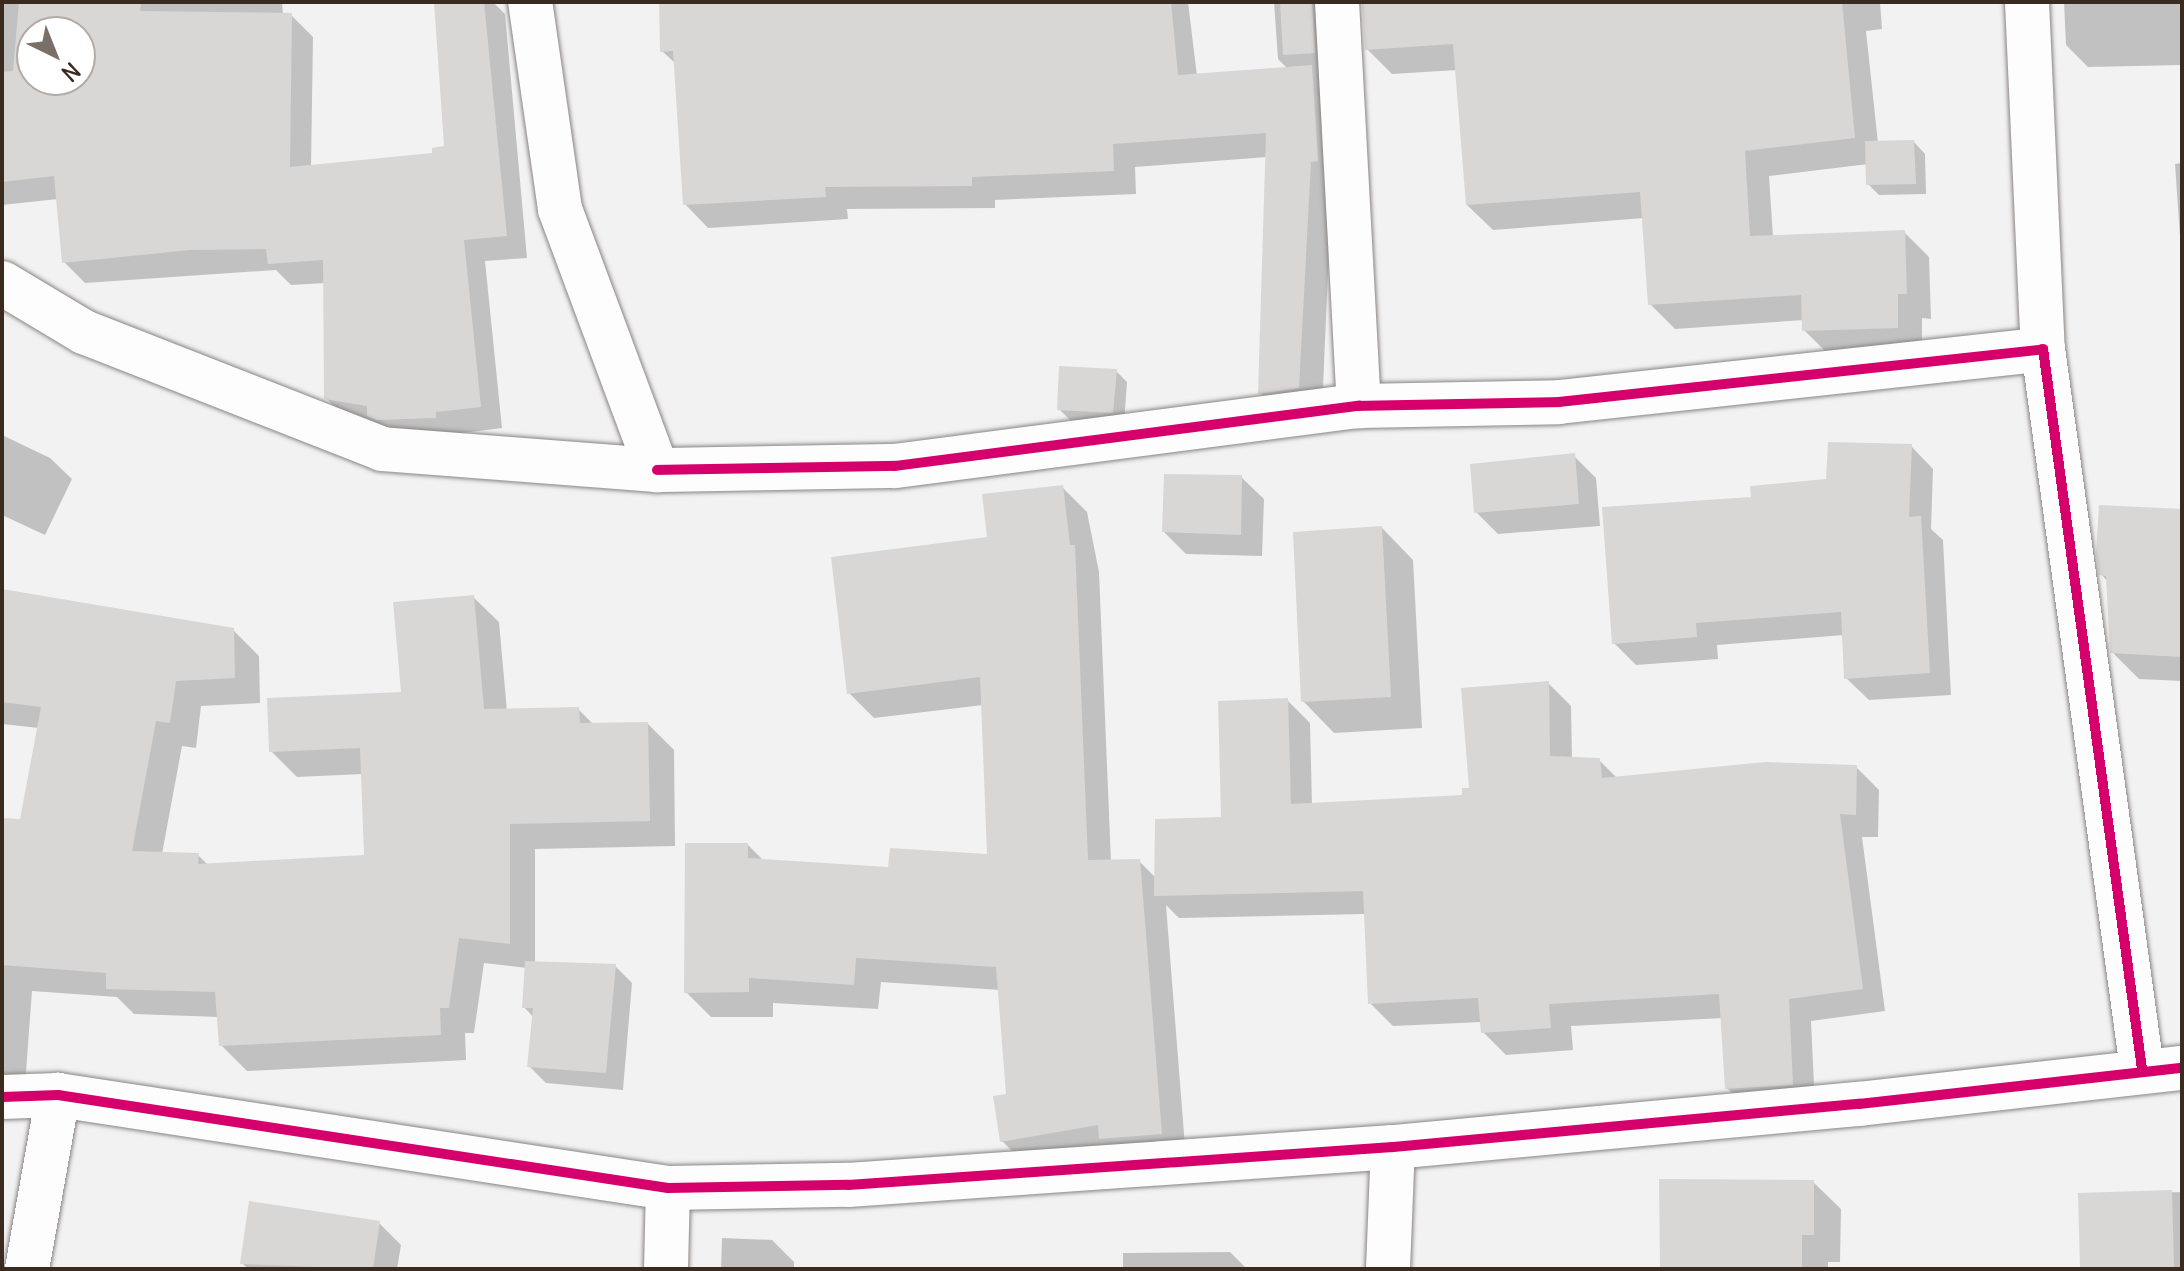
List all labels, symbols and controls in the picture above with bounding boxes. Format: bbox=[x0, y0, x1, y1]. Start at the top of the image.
north arrow bbox=[16, 16, 96, 96]
text: N bbox=[56, 57, 86, 88]

